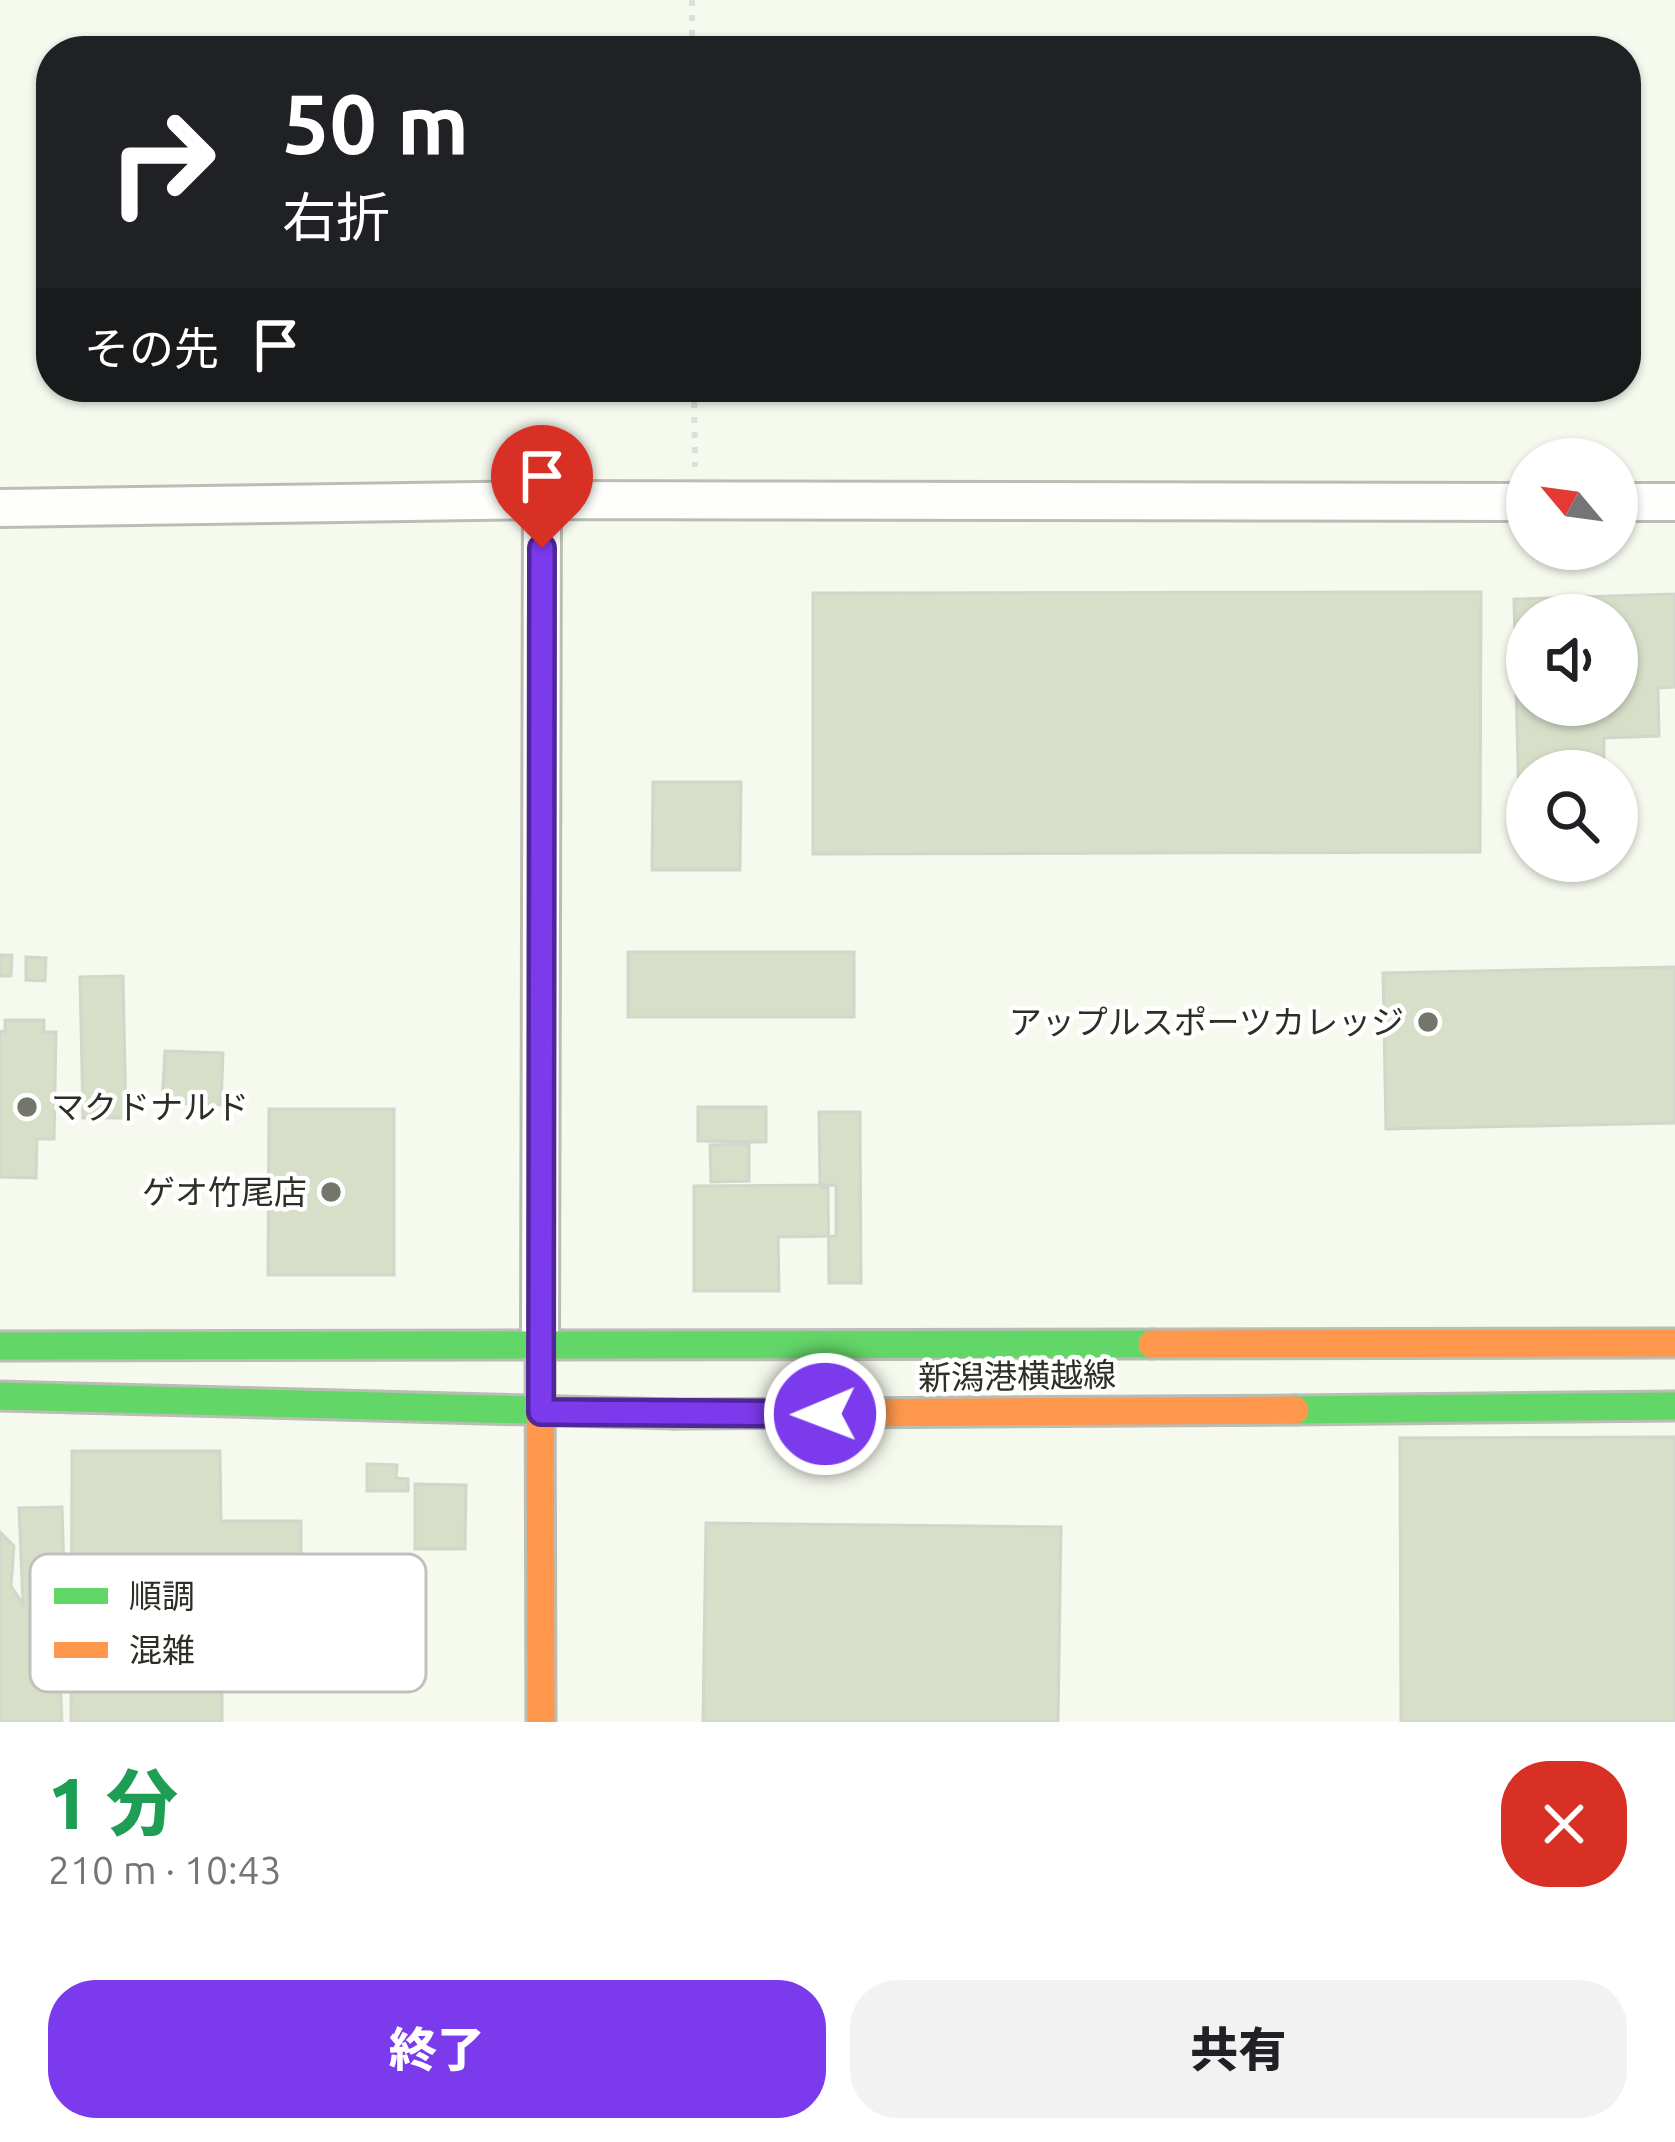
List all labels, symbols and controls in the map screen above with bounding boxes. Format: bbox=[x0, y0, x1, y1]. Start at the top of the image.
text: 50 m bbox=[282, 76, 469, 170]
icon: right bbox=[84, 84, 240, 240]
text: 右折 bbox=[282, 187, 390, 247]
icon: arrive bbox=[243, 312, 309, 378]
text: その先 bbox=[84, 323, 219, 374]
pin bbox=[491, 425, 593, 548]
north arrow bbox=[1506, 438, 1638, 570]
map controls bbox=[1506, 438, 1638, 882]
icon: arrive bbox=[509, 443, 575, 509]
button: sound bbox=[1506, 594, 1638, 726]
button: search bbox=[1506, 750, 1638, 882]
place label: アップルスポーツカレッジ bbox=[1009, 1003, 1404, 1040]
marker: アップルスポーツカレッジ bbox=[1415, 1009, 1441, 1035]
place label: マクドナルド bbox=[51, 1088, 249, 1125]
marker: マクドナルド bbox=[14, 1094, 40, 1120]
place label: ゲオ竹尾店 bbox=[142, 1173, 307, 1210]
marker: ゲオ竹尾店 bbox=[318, 1179, 344, 1205]
position arrow bbox=[762, 1351, 888, 1477]
street label: 新潟港横越線 bbox=[918, 1355, 1116, 1396]
legend bbox=[30, 1554, 426, 1692]
text: 順調 bbox=[129, 1577, 195, 1614]
text: 混雑 bbox=[129, 1631, 195, 1668]
button: close bbox=[1501, 1761, 1627, 1887]
text: 1 分 bbox=[48, 1762, 178, 1843]
text: 210 m · 10:43 bbox=[48, 1848, 282, 1891]
button: 終了 bbox=[48, 1980, 826, 2118]
button: 共有 bbox=[850, 1980, 1627, 2118]

